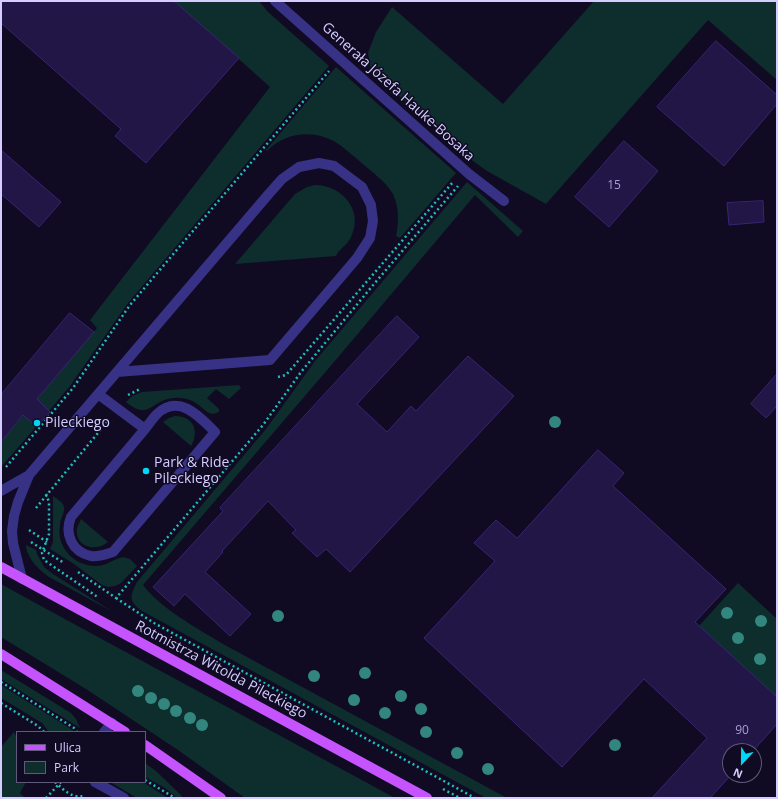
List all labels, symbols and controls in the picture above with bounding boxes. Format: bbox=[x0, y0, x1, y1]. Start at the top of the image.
street label: Generała Józefa Hauke-Bosaka bbox=[318, 19, 478, 165]
house number: 15 bbox=[607, 179, 621, 193]
place label: Pileckiego bbox=[45, 415, 110, 431]
marker: Pileckiego bbox=[32, 418, 42, 428]
place label: Park & Ride Pileckiego bbox=[154, 455, 229, 488]
marker: Park & Ride Pileckiego bbox=[141, 466, 151, 476]
street label: Rotmistrza Witolda Pileckiego bbox=[132, 617, 310, 723]
house number: 90 bbox=[735, 724, 749, 738]
legend bbox=[16, 731, 146, 783]
text: Ulica bbox=[54, 739, 81, 756]
north arrow bbox=[722, 743, 762, 783]
text: Park bbox=[54, 759, 79, 776]
text: N bbox=[731, 765, 745, 782]

